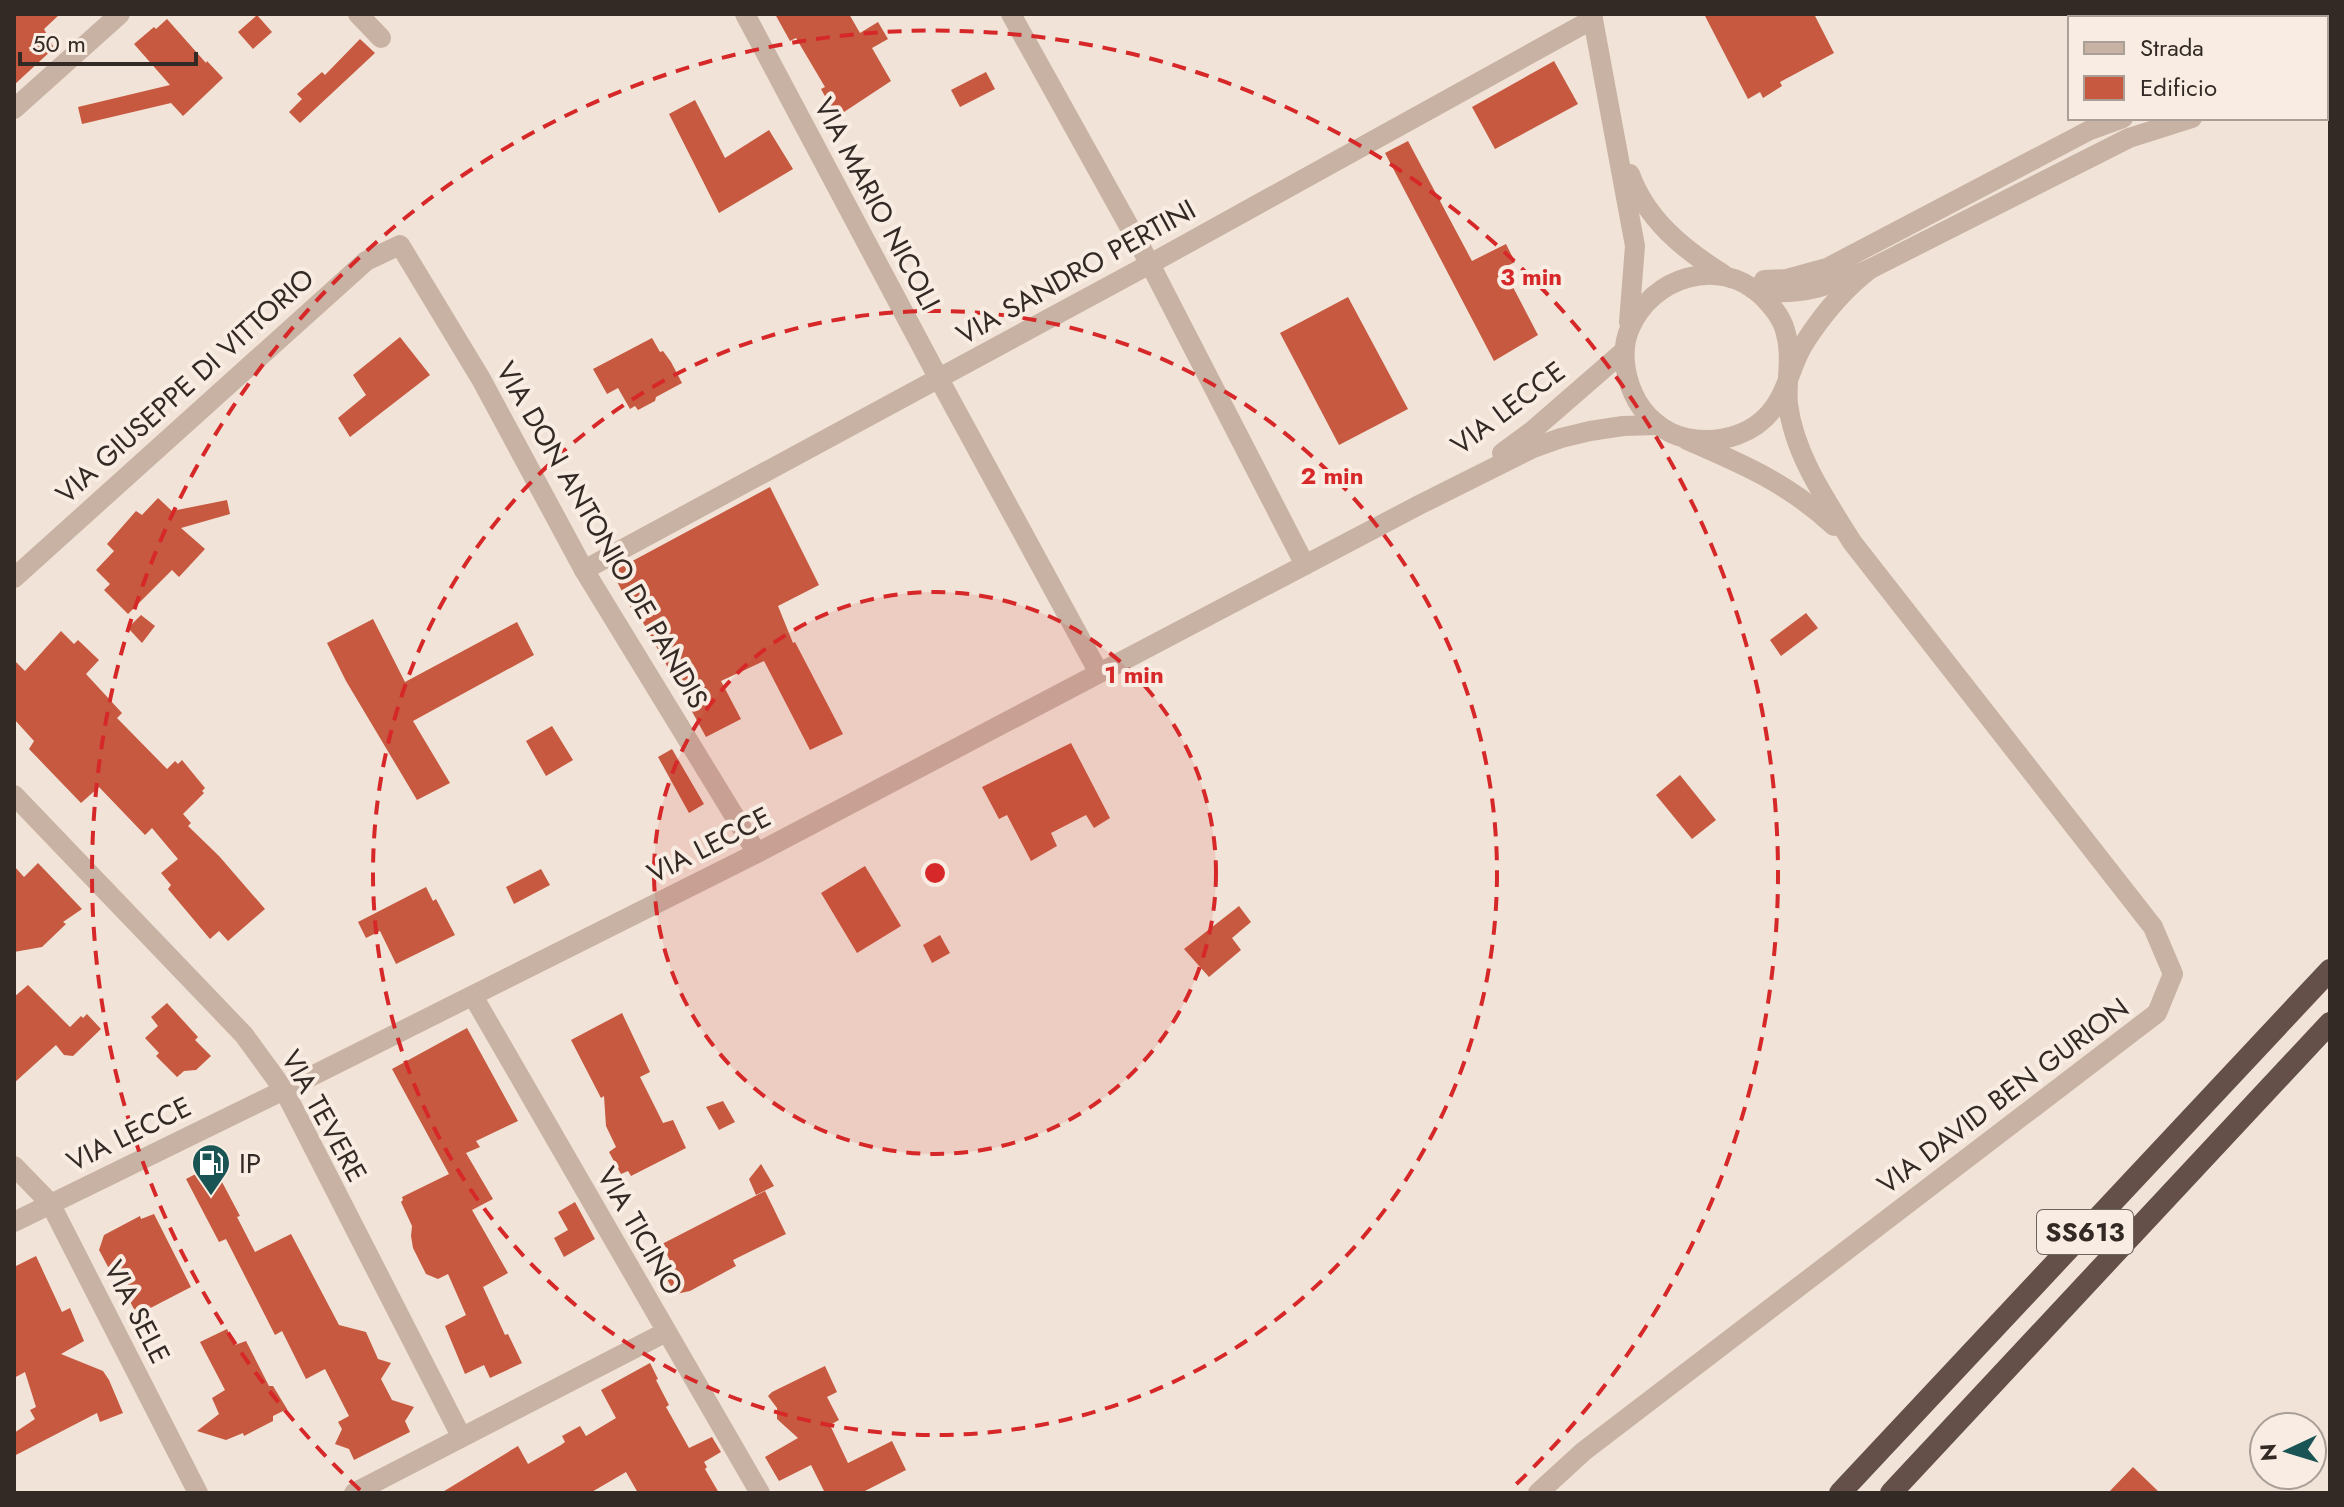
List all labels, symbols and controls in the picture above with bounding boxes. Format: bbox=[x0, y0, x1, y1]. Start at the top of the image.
scale bar bbox=[20, 16, 196, 66]
legend bbox=[2068, 16, 2328, 120]
text: 50 m bbox=[32, 26, 86, 61]
text: Strada bbox=[2140, 30, 2204, 65]
text: Edificio bbox=[2140, 70, 2217, 105]
street label: VIA MARIO NICOLI bbox=[804, 90, 950, 318]
street label: VIA SANDRO PERTINI bbox=[949, 189, 1203, 355]
street label: VIA GIUSEPPE DI VITTORIO bbox=[47, 259, 323, 513]
text: 3 min bbox=[1500, 259, 1562, 294]
street label: VIA LECCE bbox=[1442, 351, 1574, 465]
street label: VIA DON ANTONIO DE PANDIS bbox=[486, 354, 718, 716]
text: 2 min bbox=[1300, 458, 1364, 493]
text: 1 min bbox=[1104, 657, 1164, 692]
street label: VIA LECCE bbox=[640, 796, 778, 894]
centre of rings bbox=[921, 859, 949, 887]
street label: VIA DAVID BEN GURION bbox=[1869, 988, 2137, 1204]
street label: VIA TEVERE bbox=[271, 1042, 377, 1190]
street label: VIA LECCE bbox=[60, 1086, 198, 1182]
fuel station icon: IP bbox=[190, 1142, 232, 1197]
place label: IP bbox=[239, 1143, 261, 1184]
street label: VIA TICINO bbox=[587, 1159, 693, 1303]
road number: SS613 bbox=[2037, 1210, 2133, 1254]
street label: VIA SELE bbox=[94, 1253, 180, 1371]
north arrow bbox=[2248, 1411, 2328, 1491]
text: N bbox=[2251, 1443, 2285, 1462]

